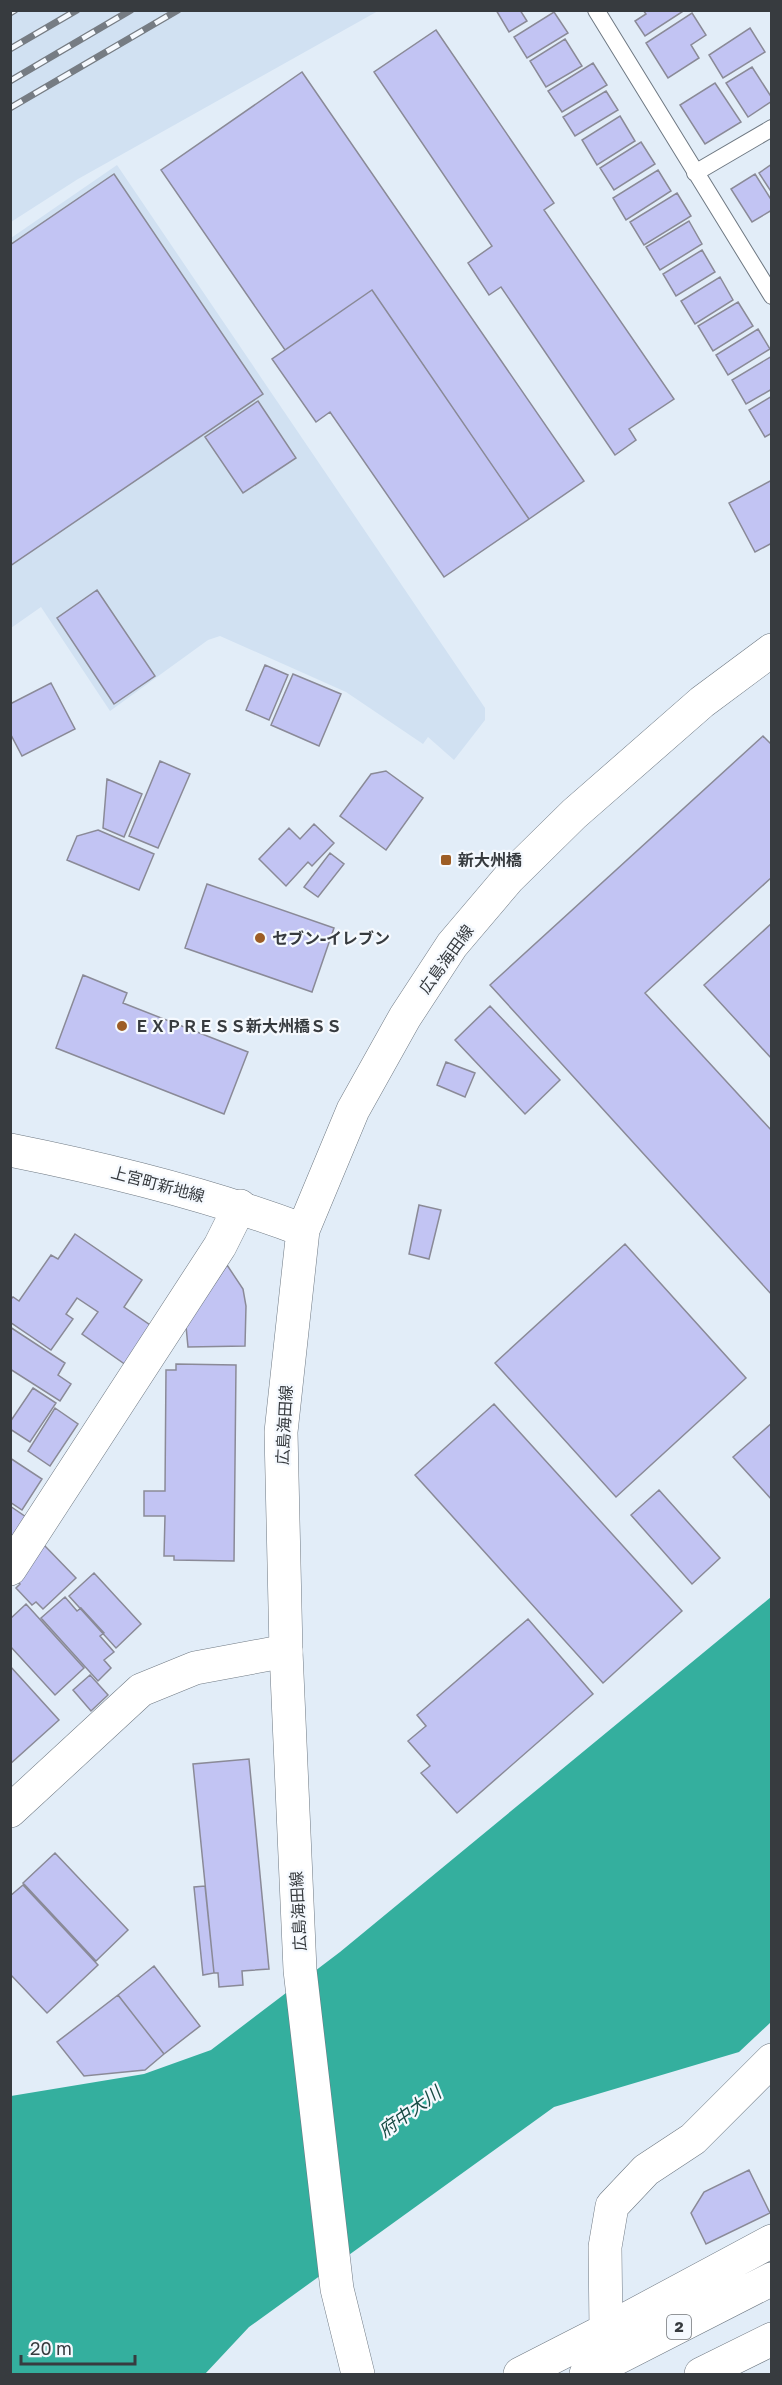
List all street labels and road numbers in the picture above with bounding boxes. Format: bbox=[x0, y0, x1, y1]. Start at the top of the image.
street label: 広島海田線 bbox=[414, 921, 478, 997]
street label: 上宮町新地線 bbox=[109, 1162, 207, 1206]
street label: 広島海田線 bbox=[272, 1385, 296, 1465]
street label: 広島海田線 bbox=[286, 1871, 310, 1951]
road number: 2 bbox=[667, 2315, 691, 2339]

